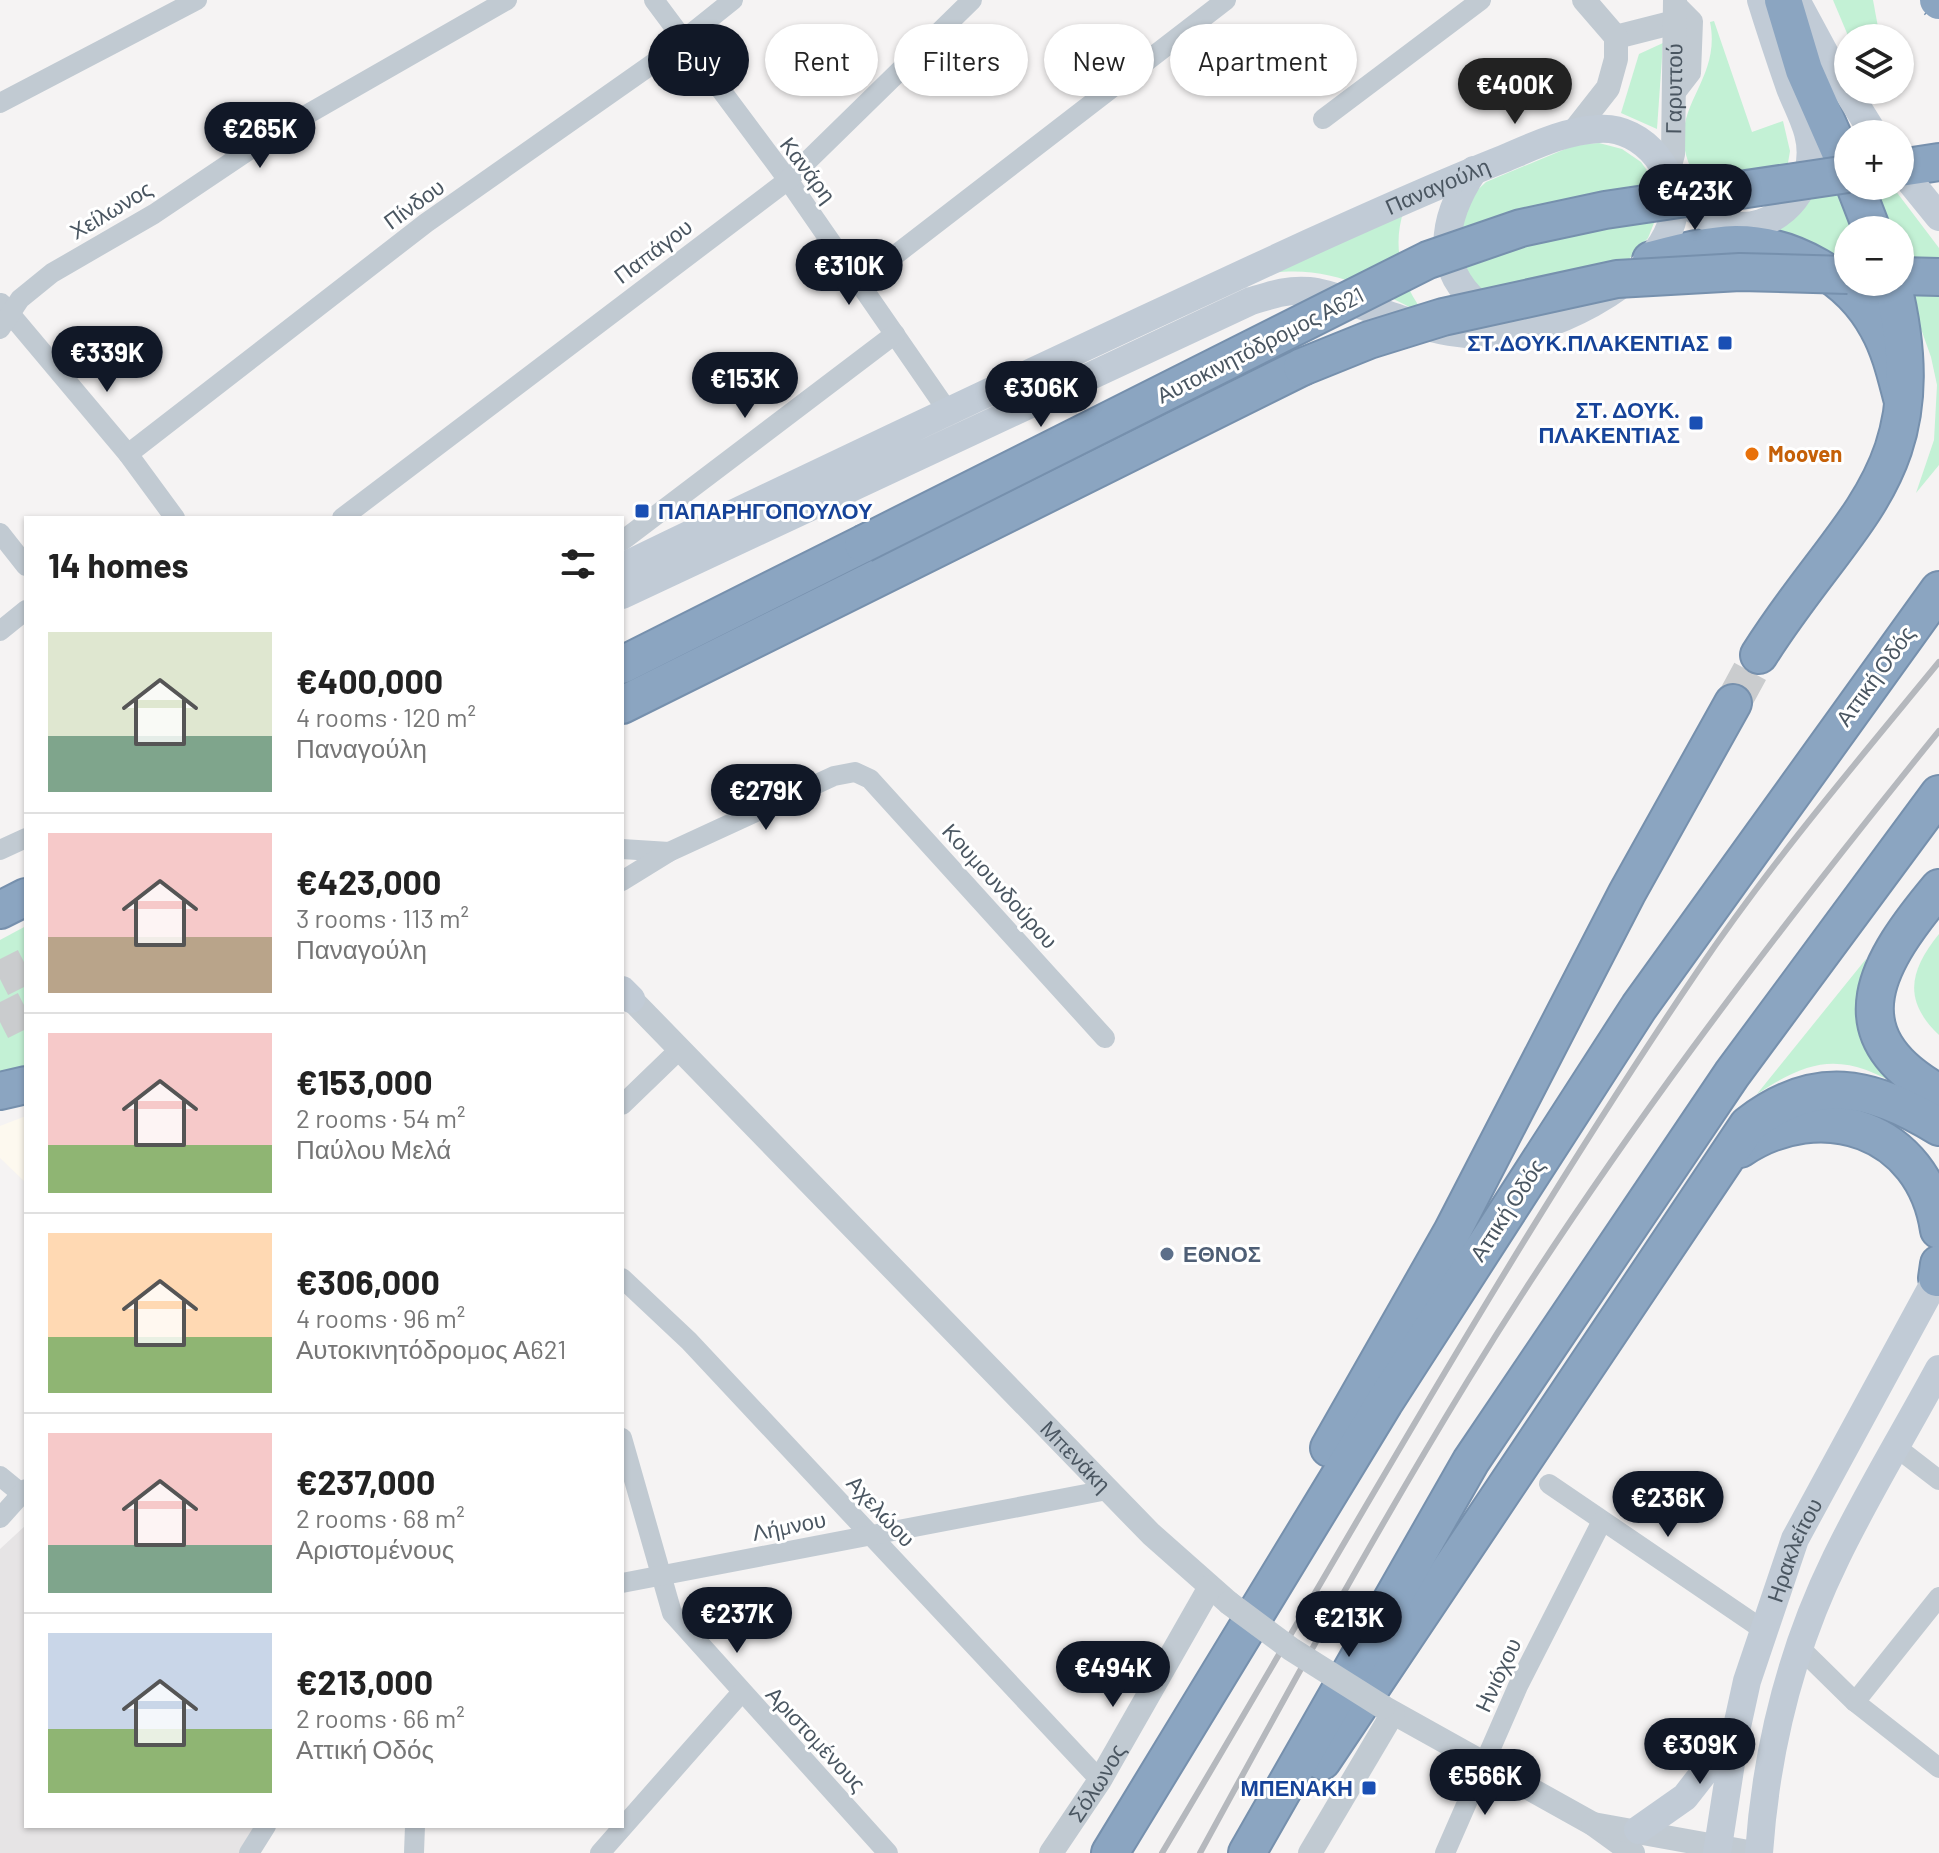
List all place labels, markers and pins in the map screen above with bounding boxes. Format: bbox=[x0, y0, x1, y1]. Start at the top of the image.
pin: €400K bbox=[1459, 58, 1571, 126]
pin: €265K bbox=[204, 102, 316, 170]
pin: €423K bbox=[1639, 164, 1751, 232]
pin: €310K bbox=[793, 239, 905, 307]
pin: €339K bbox=[51, 326, 163, 394]
place label: ΣΤ.ΔΟΥΚ.ΠΛΑΚΕΝΤΙΑΣ bbox=[1467, 329, 1709, 355]
marker: ΣΤ.ΔΟΥΚ.ΠΛΑΚΕΝΤΙΑΣ bbox=[1716, 334, 1734, 352]
pin: €153K bbox=[689, 352, 801, 420]
pin: €306K bbox=[985, 361, 1097, 429]
place label: ΣΤ. ΔΟΥΚ. ΠΛΑΚΕΝΤΙΑΣ bbox=[1538, 396, 1680, 447]
marker: ΣΤ. ΔΟΥΚ. ΠΛΑΚΕΝΤΙΑΣ bbox=[1687, 414, 1705, 432]
place label: Mooven bbox=[1768, 440, 1842, 466]
marker: Mooven bbox=[1743, 445, 1761, 463]
place label: ΠΑΠΑΡΗΓΟΠΟΥΛΟΥ bbox=[658, 497, 873, 523]
marker: ΠΑΠΑΡΗΓΟΠΟΥΛΟΥ bbox=[633, 502, 651, 520]
pin: €279K bbox=[710, 764, 822, 832]
place label: ΕΘΝΟΣ bbox=[1183, 1240, 1261, 1266]
marker: ΕΘΝΟΣ bbox=[1158, 1245, 1176, 1263]
pin: €236K bbox=[1612, 1471, 1724, 1539]
pin: €237K bbox=[681, 1587, 793, 1655]
pin: €213K bbox=[1293, 1591, 1405, 1659]
pin: €494K bbox=[1057, 1641, 1169, 1709]
pin: €309K bbox=[1644, 1718, 1756, 1786]
pin: €566K bbox=[1429, 1749, 1541, 1817]
place label: ΜΠΕΝΑΚΗ bbox=[1241, 1774, 1353, 1800]
marker: ΜΠΕΝΑΚΗ bbox=[1360, 1779, 1378, 1797]

